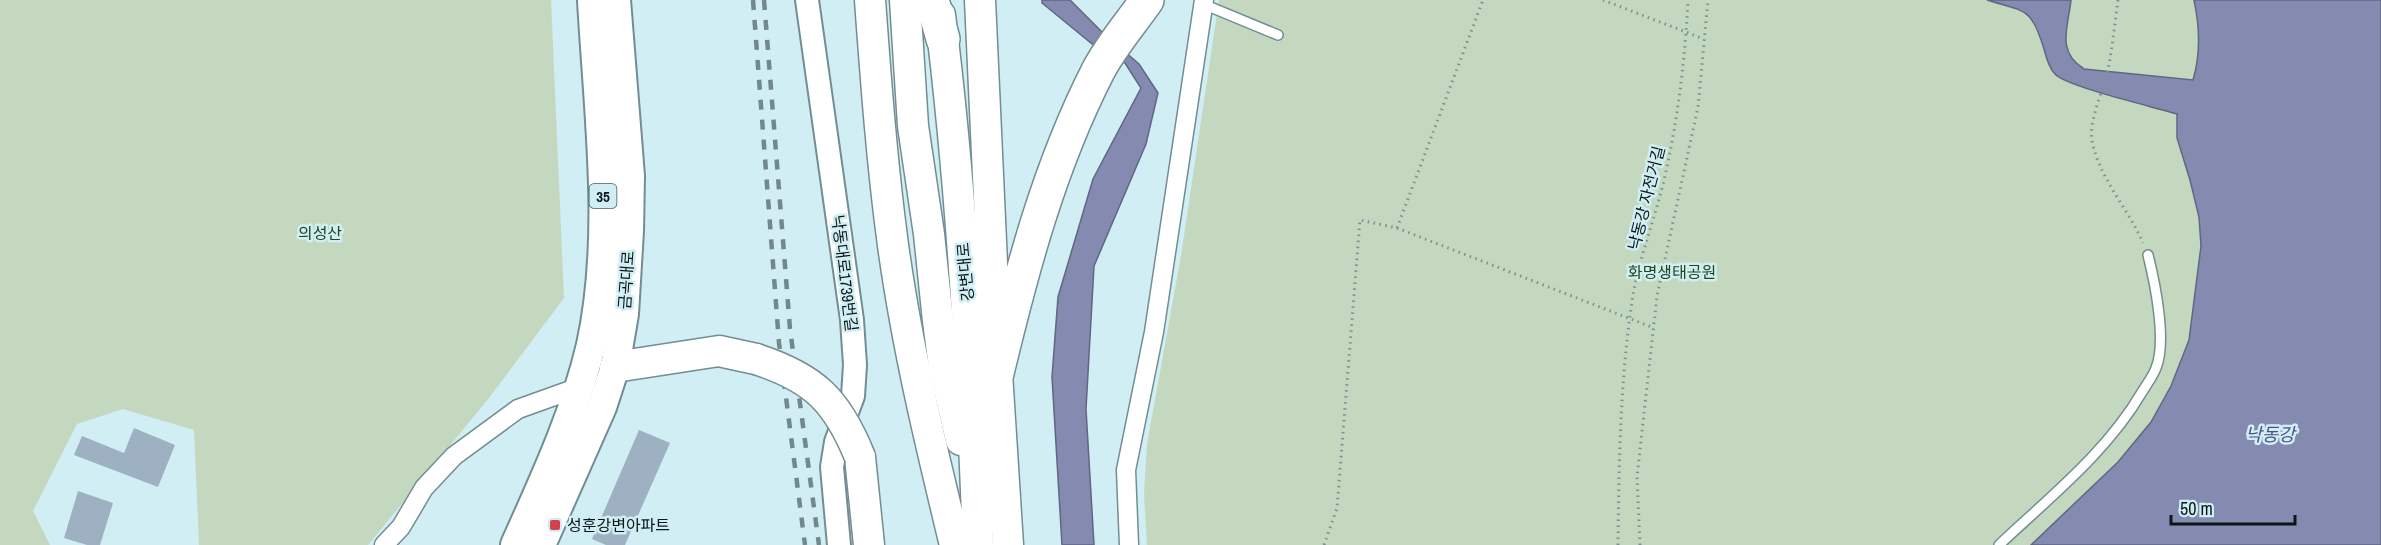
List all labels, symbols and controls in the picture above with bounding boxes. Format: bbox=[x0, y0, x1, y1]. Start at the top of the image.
street label: 낙동강 자전거길 bbox=[1622, 144, 1670, 252]
road number: 35 bbox=[590, 184, 616, 208]
street label: 낙동대로1739번길 bbox=[827, 213, 863, 333]
park label: 의성산 bbox=[298, 222, 342, 244]
street label: 강변대로 bbox=[951, 241, 979, 302]
street label: 금곡대로 bbox=[613, 250, 639, 310]
park label: 화명생태공원 bbox=[1628, 261, 1716, 283]
water label: 낙동강 bbox=[2245, 422, 2297, 447]
scale bar bbox=[2171, 488, 2296, 526]
text: 50 m bbox=[2180, 496, 2213, 521]
place label: 성훈강변아파트 bbox=[567, 514, 670, 536]
marker: 성훈강변아파트 bbox=[548, 518, 562, 532]

